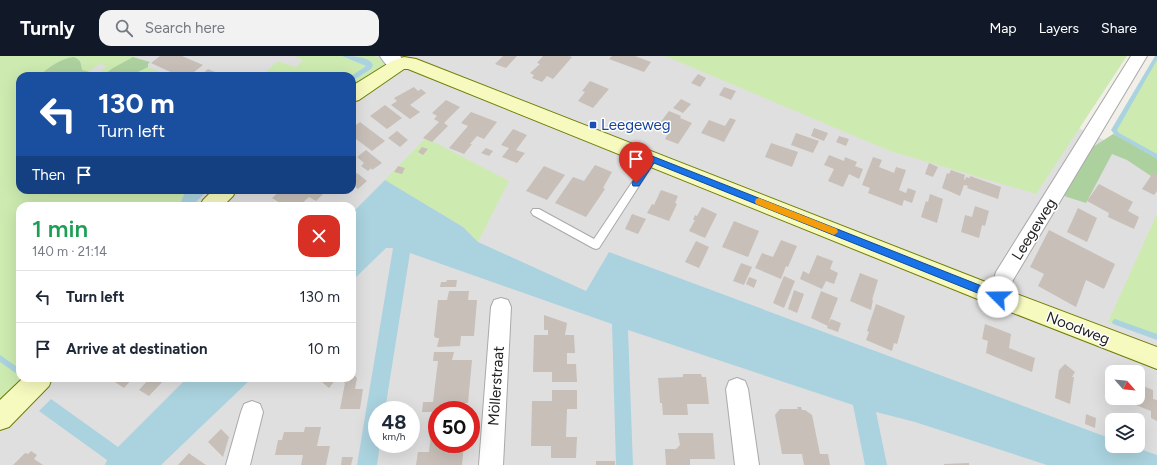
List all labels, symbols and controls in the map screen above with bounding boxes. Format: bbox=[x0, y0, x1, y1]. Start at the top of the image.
search box bbox=[99, 10, 379, 46]
text: Turnly bbox=[20, 17, 75, 40]
icon: search bbox=[113, 17, 135, 39]
text: Search here bbox=[145, 19, 225, 37]
text: Map bbox=[989, 20, 1017, 37]
text: Layers bbox=[1039, 20, 1079, 37]
text: Share bbox=[1101, 20, 1137, 37]
text: 130 m bbox=[98, 86, 175, 120]
icon: left bbox=[32, 88, 84, 140]
place label: Leegeweg bbox=[601, 116, 671, 134]
text: Turn left bbox=[98, 120, 165, 142]
marker: Leegeweg bbox=[588, 120, 598, 130]
pin bbox=[619, 142, 653, 183]
icon: arrive bbox=[625, 148, 647, 170]
icon: arrive bbox=[73, 164, 95, 186]
text: Then bbox=[32, 166, 65, 184]
street label: Leegeweg bbox=[1008, 195, 1060, 263]
text: 1 min bbox=[32, 214, 88, 243]
button: close bbox=[298, 215, 340, 257]
text: 140 m · 21:14 bbox=[32, 244, 107, 259]
position arrow bbox=[977, 276, 1019, 318]
icon: left bbox=[32, 286, 54, 308]
text: Turn left bbox=[66, 288, 124, 306]
text: 130 m bbox=[300, 288, 340, 306]
street label: Noodweg bbox=[1044, 308, 1112, 348]
icon: arrive bbox=[32, 338, 54, 360]
text: Arrive at destination bbox=[66, 340, 207, 358]
text: 10 m bbox=[308, 340, 340, 358]
street label: Möllerstraat bbox=[484, 345, 508, 427]
north arrow bbox=[1105, 365, 1145, 405]
map controls bbox=[1105, 365, 1145, 453]
speed limit sign: 50 bbox=[428, 401, 480, 453]
text: 48 bbox=[382, 410, 406, 434]
button: layers bbox=[1105, 413, 1145, 453]
text: km/h bbox=[383, 430, 405, 443]

